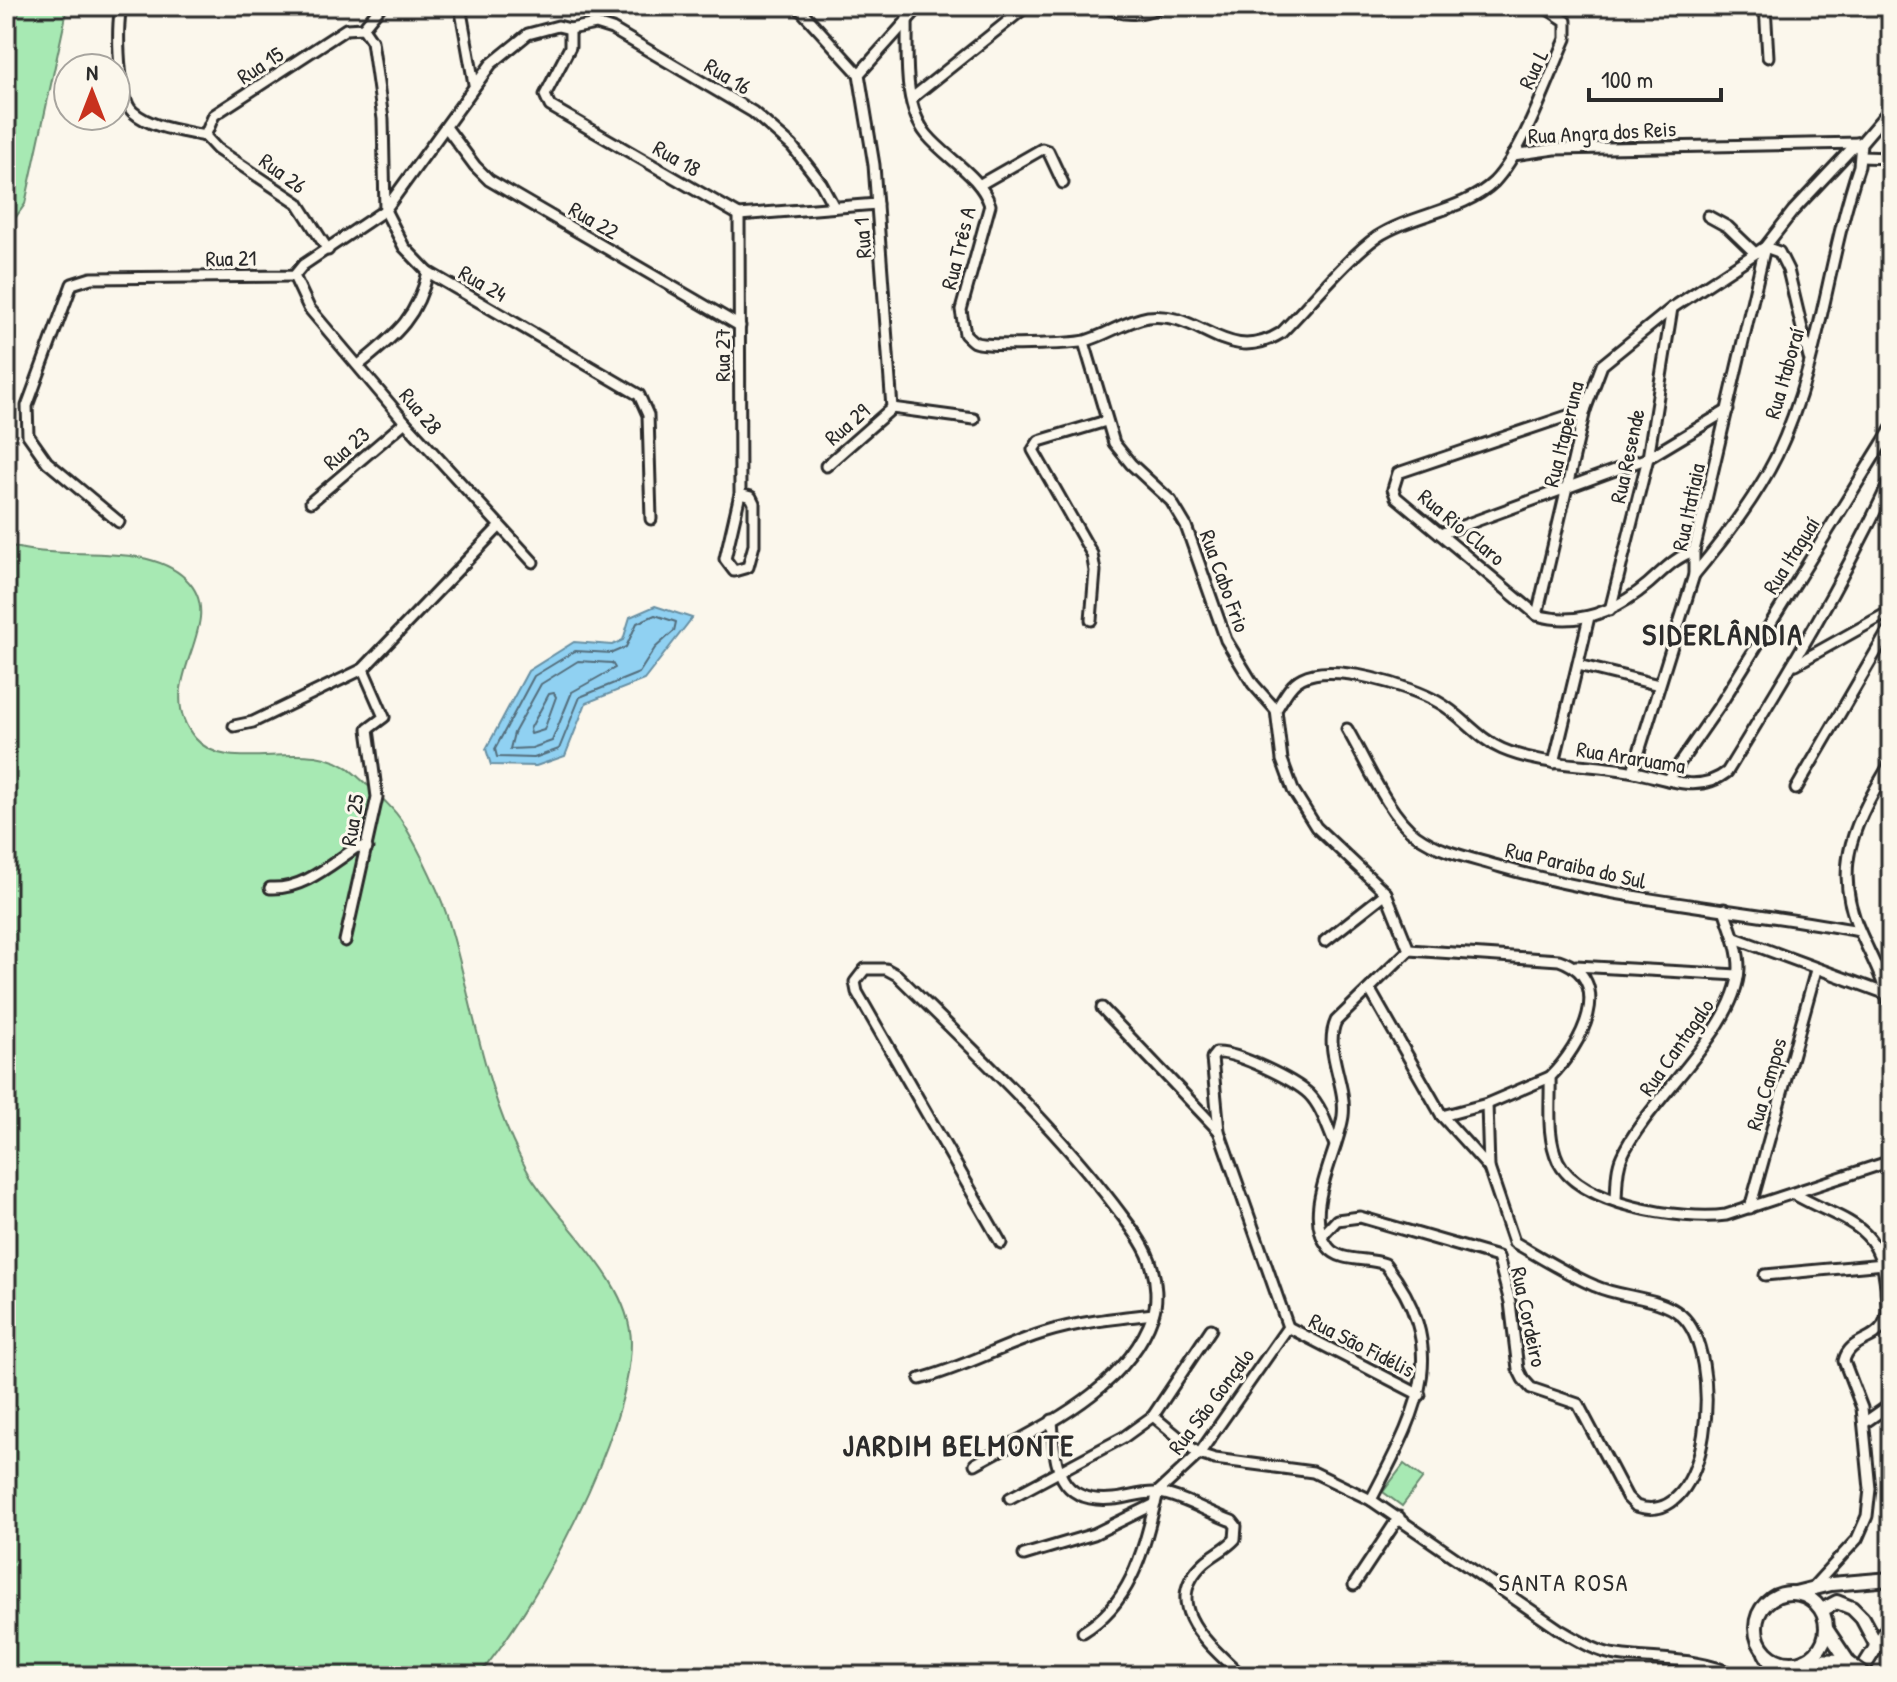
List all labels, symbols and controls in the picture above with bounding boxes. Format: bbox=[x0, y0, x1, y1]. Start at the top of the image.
street label: Rua 15 bbox=[231, 39, 289, 91]
street label: Rua L bbox=[1511, 44, 1555, 94]
street label: Rua 16 bbox=[699, 50, 757, 102]
north arrow bbox=[52, 52, 132, 132]
scale bar bbox=[1589, 52, 1721, 102]
text: N bbox=[86, 57, 98, 87]
text: 100 m bbox=[1601, 63, 1653, 95]
street label: Rua Angra dos Reis bbox=[1527, 113, 1677, 151]
street label: Rua 18 bbox=[648, 133, 706, 183]
street label: Rua 26 bbox=[253, 146, 313, 200]
street label: Rua 22 bbox=[564, 194, 625, 247]
street label: Rua Três A bbox=[933, 203, 983, 293]
street label: Rua 1 bbox=[846, 217, 878, 259]
street label: Rua 21 bbox=[205, 243, 257, 273]
street label: Rua 24 bbox=[453, 257, 513, 309]
street label: Rua Itaboraí bbox=[1757, 324, 1811, 422]
street label: Rua 27 bbox=[707, 328, 737, 382]
street label: Rua Itaperuna bbox=[1535, 378, 1591, 490]
street label: Rua 28 bbox=[393, 381, 449, 441]
street label: Rua 29 bbox=[818, 396, 876, 452]
street label: Rua Resende bbox=[1602, 406, 1652, 506]
street label: Rua 23 bbox=[316, 419, 376, 477]
street label: Rua Itatiaia bbox=[1664, 460, 1712, 553]
street label: Rua Rio Claro bbox=[1412, 482, 1512, 572]
street label: Rua Itaguaí bbox=[1755, 511, 1827, 599]
street label: Rua Cabo Frio bbox=[1193, 526, 1257, 636]
district label: SIDERLÂNDIA bbox=[1642, 614, 1804, 654]
street label: Rua Araruama bbox=[1574, 734, 1688, 780]
street label: Rua 25 bbox=[333, 792, 371, 848]
street label: Rua Paraiba do Sul bbox=[1503, 834, 1650, 896]
street label: Rua Cantagalo bbox=[1631, 992, 1721, 1102]
street label: Rua Campos bbox=[1739, 1034, 1793, 1134]
street label: Rua Cordeiro bbox=[1504, 1264, 1554, 1370]
street label: Rua São Fidélis bbox=[1304, 1306, 1420, 1384]
street label: Rua São Gonçalo bbox=[1161, 1341, 1261, 1460]
district label: JARDIM BELMONTE bbox=[843, 1425, 1075, 1465]
district label: SANTA ROSA bbox=[1499, 1566, 1629, 1598]

